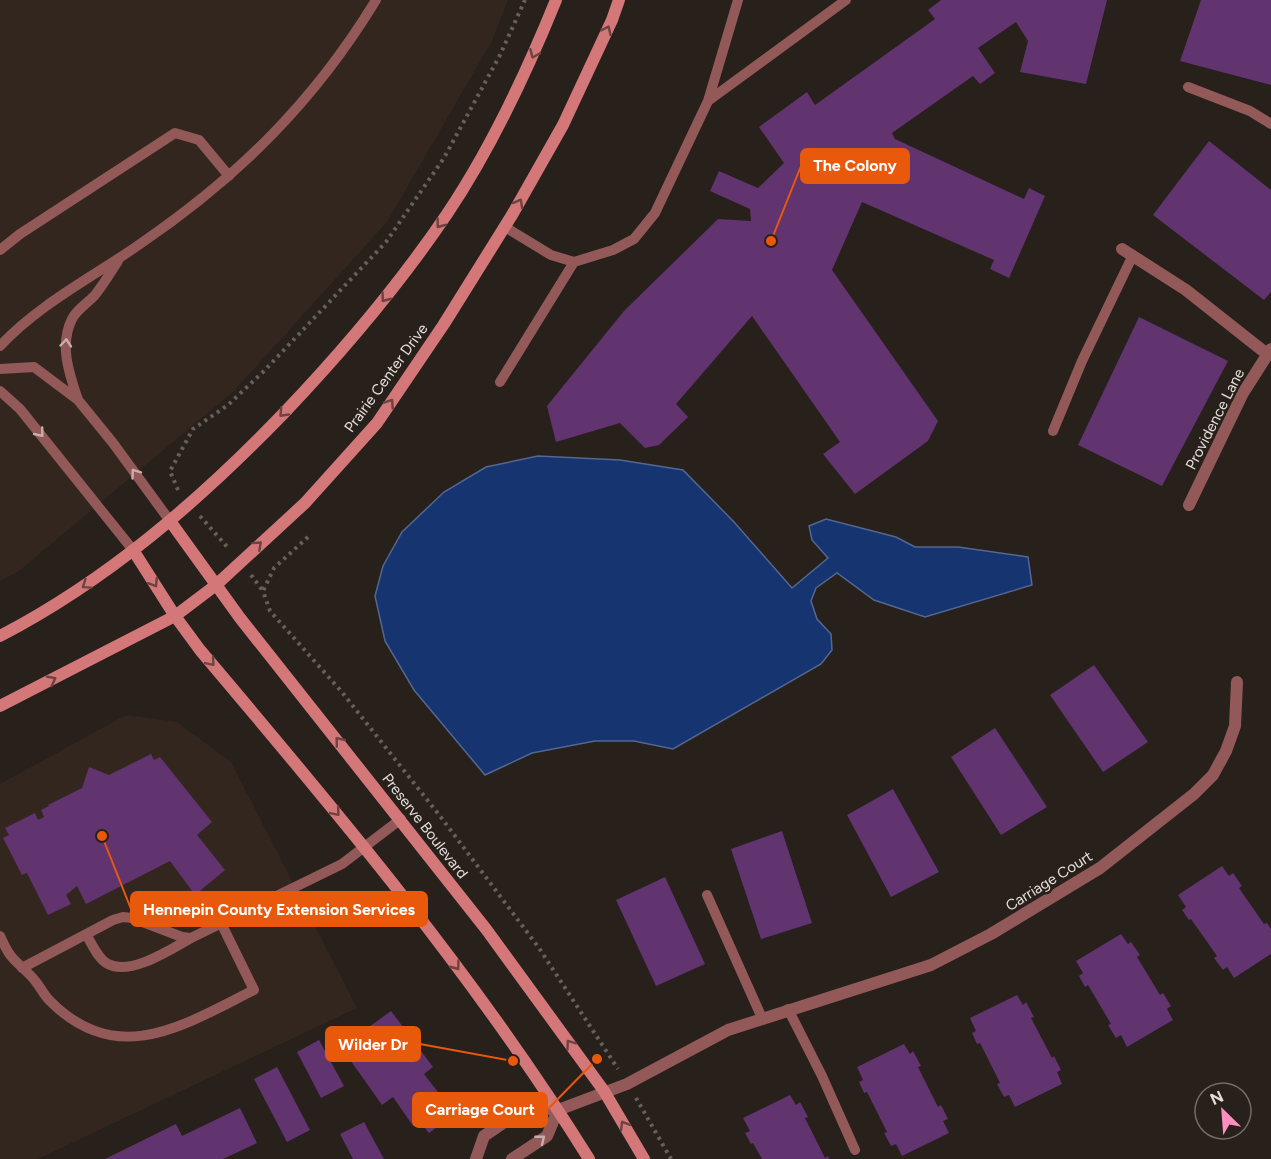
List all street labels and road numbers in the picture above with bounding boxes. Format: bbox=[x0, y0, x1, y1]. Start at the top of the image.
street label: Prairie Center Drive bbox=[341, 320, 431, 436]
street label: Providence Lane bbox=[1182, 366, 1248, 472]
street label: Preserve Boulevard bbox=[378, 770, 472, 882]
street label: Carriage Court bbox=[1002, 847, 1096, 915]

